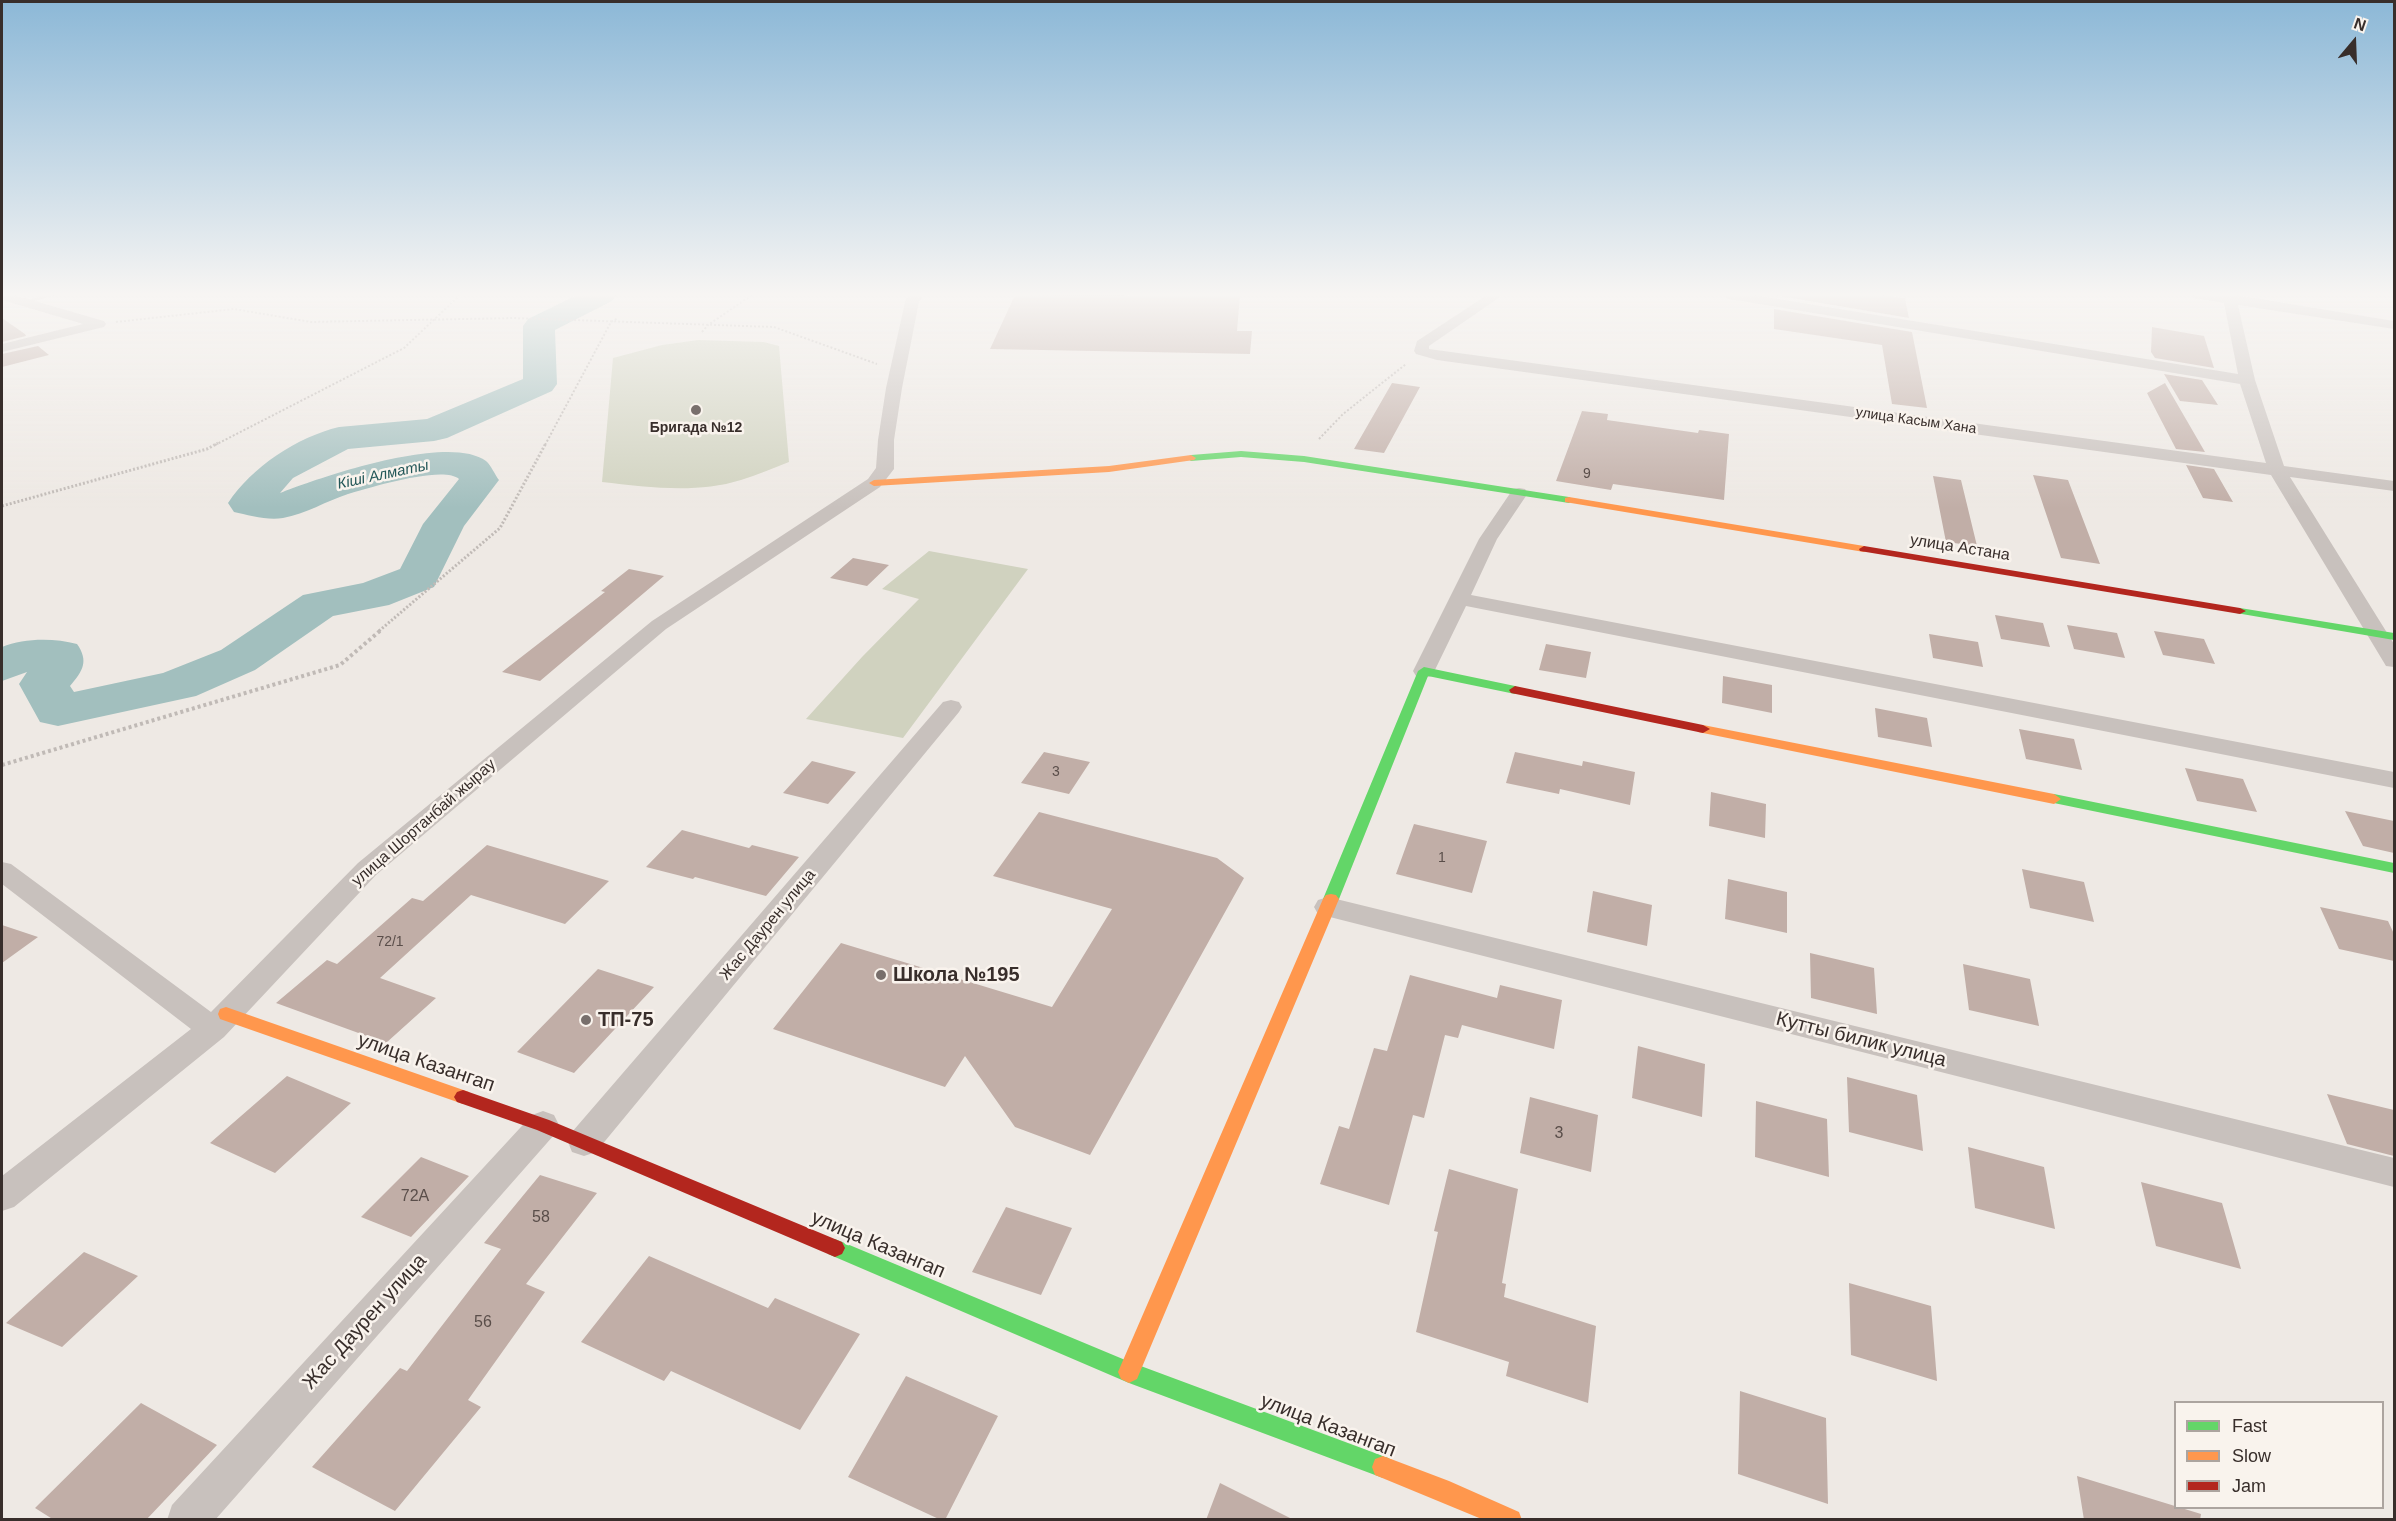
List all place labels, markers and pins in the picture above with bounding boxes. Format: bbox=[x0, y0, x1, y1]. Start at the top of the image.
marker: Бригада №12 bbox=[689, 403, 703, 417]
place label: Бригада №12 bbox=[650, 420, 742, 436]
place label: Школа №195 bbox=[893, 963, 1020, 987]
marker: Школа №195 bbox=[874, 968, 888, 982]
place label: ТП-75 bbox=[598, 1008, 653, 1032]
marker: ТП-75 bbox=[579, 1013, 593, 1027]

